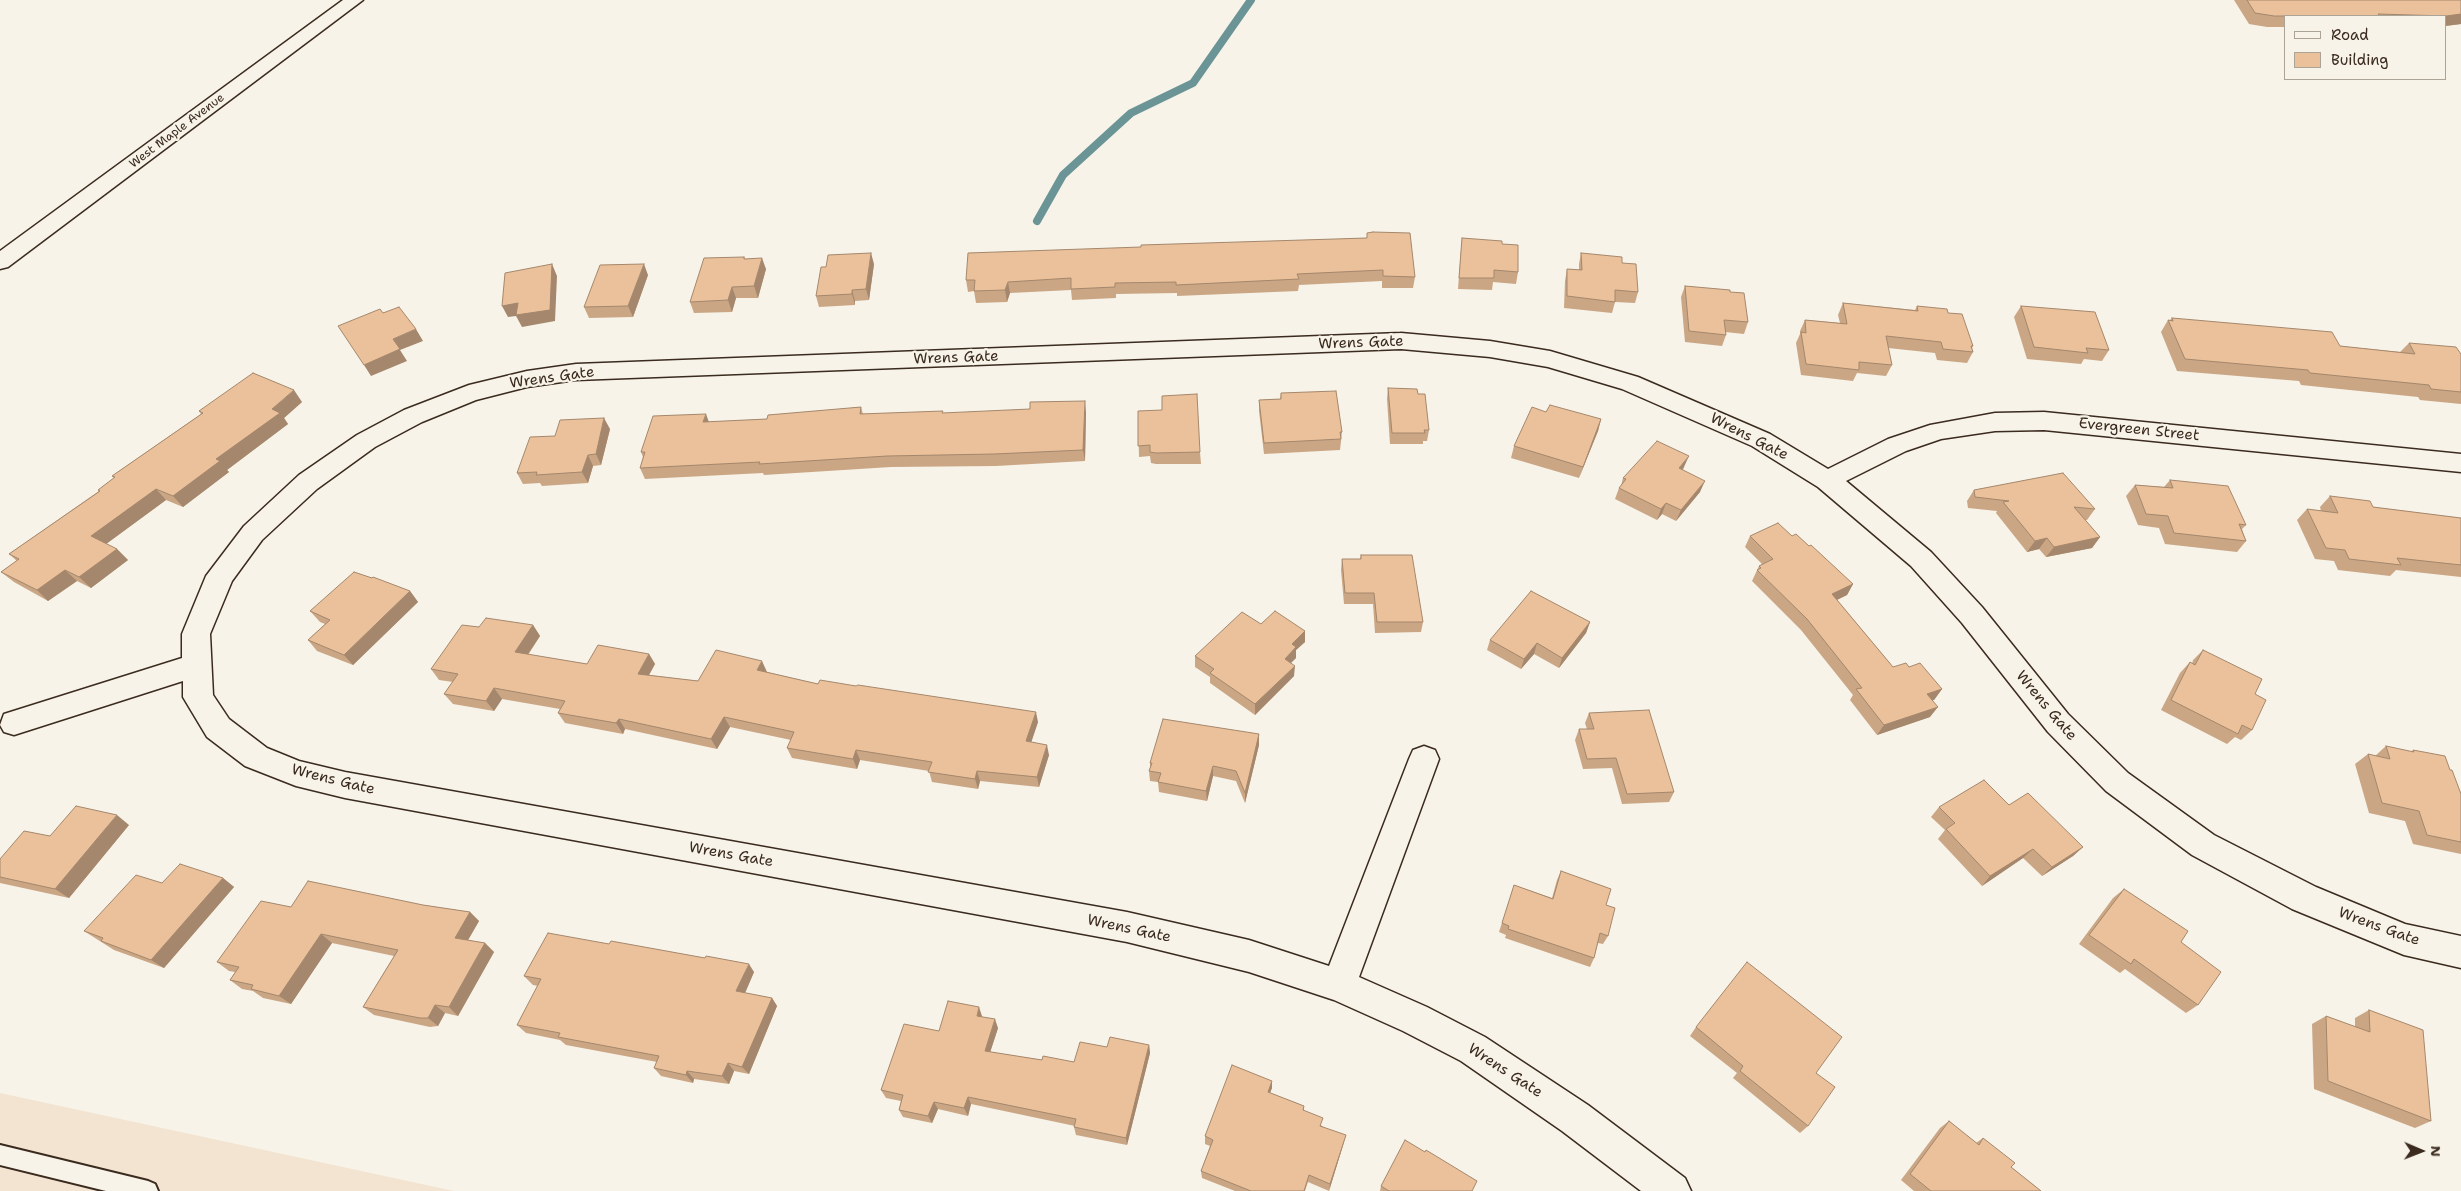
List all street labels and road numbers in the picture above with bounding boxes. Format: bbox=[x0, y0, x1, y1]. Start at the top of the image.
street label: West Maple Avenue bbox=[127, 91, 227, 171]
street label: Wrens Gate bbox=[1318, 333, 1404, 353]
street label: Wrens Gate bbox=[913, 348, 999, 368]
street label: Wrens Gate bbox=[508, 363, 596, 393]
street label: Wrens Gate bbox=[1707, 410, 1791, 464]
street label: Evergreen Street bbox=[2078, 415, 2200, 445]
street label: Wrens Gate bbox=[2012, 668, 2080, 744]
street label: Wrens Gate bbox=[289, 761, 377, 799]
street label: Wrens Gate bbox=[687, 839, 775, 871]
street label: Wrens Gate bbox=[2336, 904, 2422, 950]
street label: Wrens Gate bbox=[1085, 911, 1173, 947]
street label: Wrens Gate bbox=[1464, 1040, 1546, 1102]

